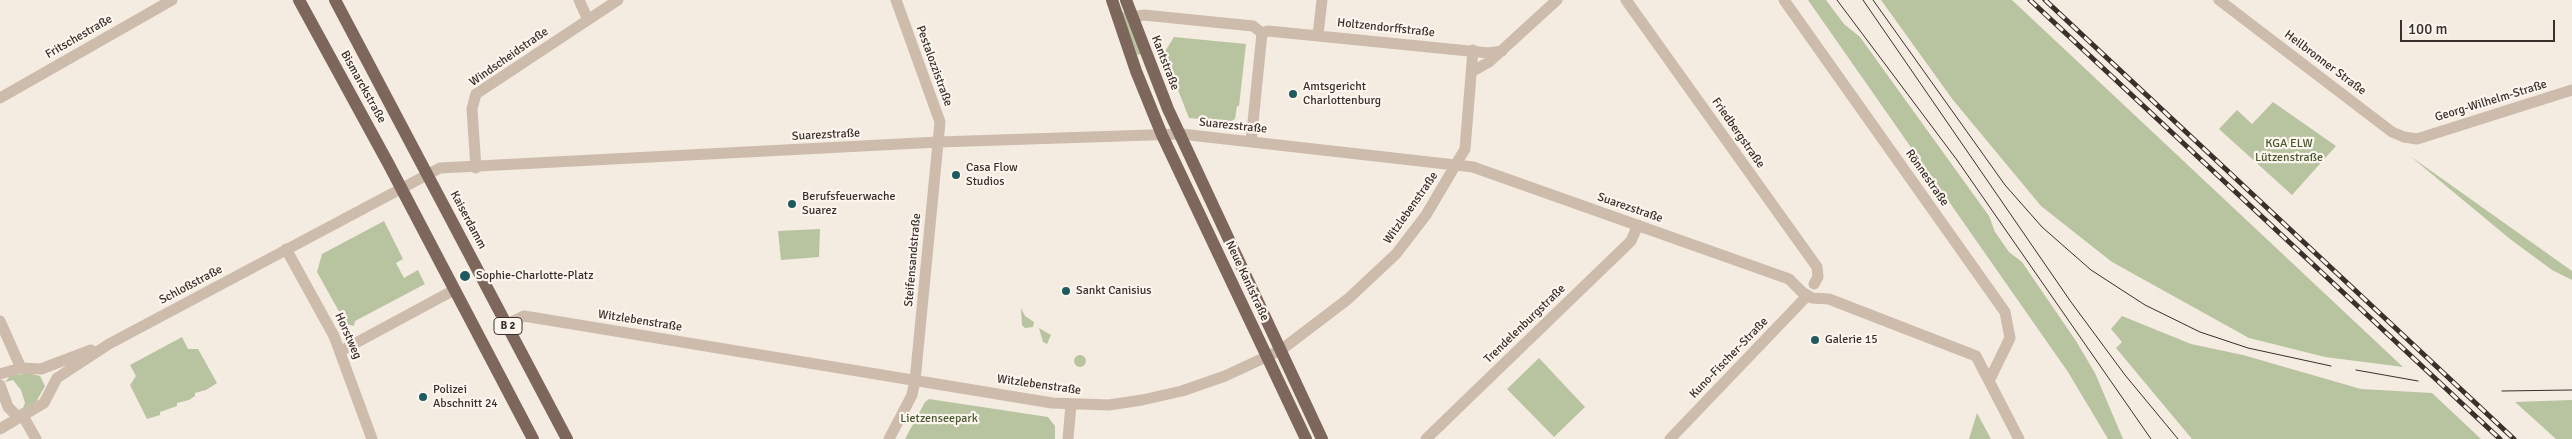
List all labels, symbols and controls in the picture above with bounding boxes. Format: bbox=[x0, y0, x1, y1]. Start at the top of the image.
scale bar bbox=[2402, 10, 2557, 42]
street label: Fritschestraße bbox=[43, 12, 115, 62]
street label: Holtzendorffstraße bbox=[1336, 16, 1436, 40]
text: 100 m bbox=[2408, 20, 2448, 38]
street label: Windscheidstraße bbox=[467, 24, 551, 90]
street label: Pestalozzistraße bbox=[913, 24, 955, 108]
street label: Heilbronner Straße bbox=[2281, 28, 2369, 98]
street label: Kantstraße bbox=[1148, 34, 1182, 92]
street label: Bismarckstraße bbox=[337, 48, 389, 126]
street label: Georg-Wilhelm-Straße bbox=[2433, 77, 2549, 125]
place label: Amtsgericht Charlottenburg bbox=[1303, 80, 1381, 108]
marker: Amtsgericht Charlottenburg bbox=[1287, 88, 1299, 100]
street label: Friedbergstraße bbox=[1708, 95, 1768, 171]
street label: Suarezstraße bbox=[1198, 115, 1268, 137]
street label: Suarezstraße bbox=[792, 126, 860, 144]
park label: KGA ELW Lützenstraße bbox=[2255, 137, 2323, 165]
street label: Rönnestraße bbox=[1902, 147, 1952, 209]
place label: Casa Flow Studios bbox=[966, 161, 1018, 189]
marker: Casa Flow Studios bbox=[950, 169, 962, 181]
street label: Witzlebenstraße bbox=[1381, 169, 1441, 247]
street label: Kaiserdamm bbox=[447, 189, 489, 251]
place label: Berufsfeuerwache Suarez bbox=[802, 190, 895, 218]
street label: Suarezstraße bbox=[1595, 190, 1665, 226]
marker: Berufsfeuerwache Suarez bbox=[786, 198, 798, 210]
street label: Steifensandstraße bbox=[902, 213, 924, 307]
street label: Neue Kantstraße bbox=[1222, 239, 1272, 323]
street label: Schloßstraße bbox=[157, 262, 225, 308]
marker: Sophie-Charlotte-Platz bbox=[458, 269, 472, 283]
place label: Sophie-Charlotte-Platz bbox=[476, 269, 594, 283]
street label: Trendelenburgstraße bbox=[1481, 282, 1569, 366]
place label: Sankt Canisius bbox=[1076, 284, 1152, 298]
marker: Sankt Canisius bbox=[1060, 285, 1072, 297]
street label: Witzlebenstraße bbox=[597, 307, 683, 335]
street label: Horstweg bbox=[331, 311, 365, 361]
street label: Kuno-Fischer-Straße bbox=[1687, 315, 1771, 401]
road number: B 2 bbox=[494, 318, 522, 334]
place label: Galerie 15 bbox=[1825, 333, 1878, 347]
marker: Galerie 15 bbox=[1809, 334, 1821, 346]
street label: Witzlebenstraße bbox=[996, 372, 1082, 398]
place label: Polizei Abschnitt 24 bbox=[433, 383, 498, 411]
marker: Polizei Abschnitt 24 bbox=[417, 391, 429, 403]
park label: Lietzenseepark bbox=[900, 412, 978, 426]

